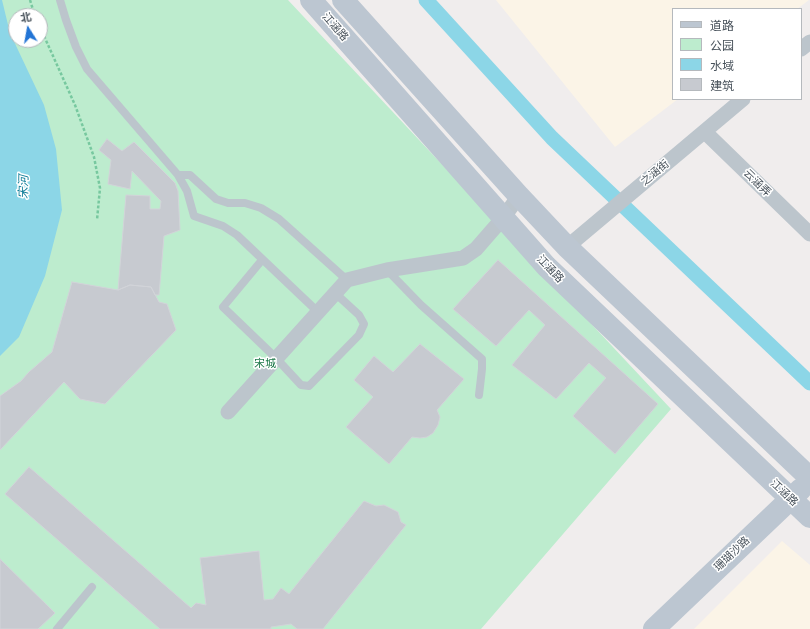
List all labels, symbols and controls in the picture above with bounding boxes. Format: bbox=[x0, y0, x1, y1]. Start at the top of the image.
north arrow bbox=[8, 8, 48, 48]
legend bbox=[672, 8, 802, 100]
text: 北 bbox=[19, 9, 33, 25]
street label: 江涵路 bbox=[319, 10, 351, 44]
text: 道路 bbox=[710, 18, 734, 33]
text: 公园 bbox=[710, 38, 734, 53]
text: 水域 bbox=[710, 58, 734, 73]
text: 建筑 bbox=[710, 78, 734, 93]
street label: 之涵街 bbox=[638, 157, 672, 189]
street label: 云涵弄 bbox=[741, 167, 773, 199]
water label: 宋河 bbox=[17, 175, 31, 199]
street label: 江涵路 bbox=[534, 253, 566, 285]
park label: 宋城 bbox=[254, 357, 276, 371]
street label: 江涵路 bbox=[767, 477, 801, 509]
street label: 珊瑚沙路 bbox=[712, 534, 752, 574]

